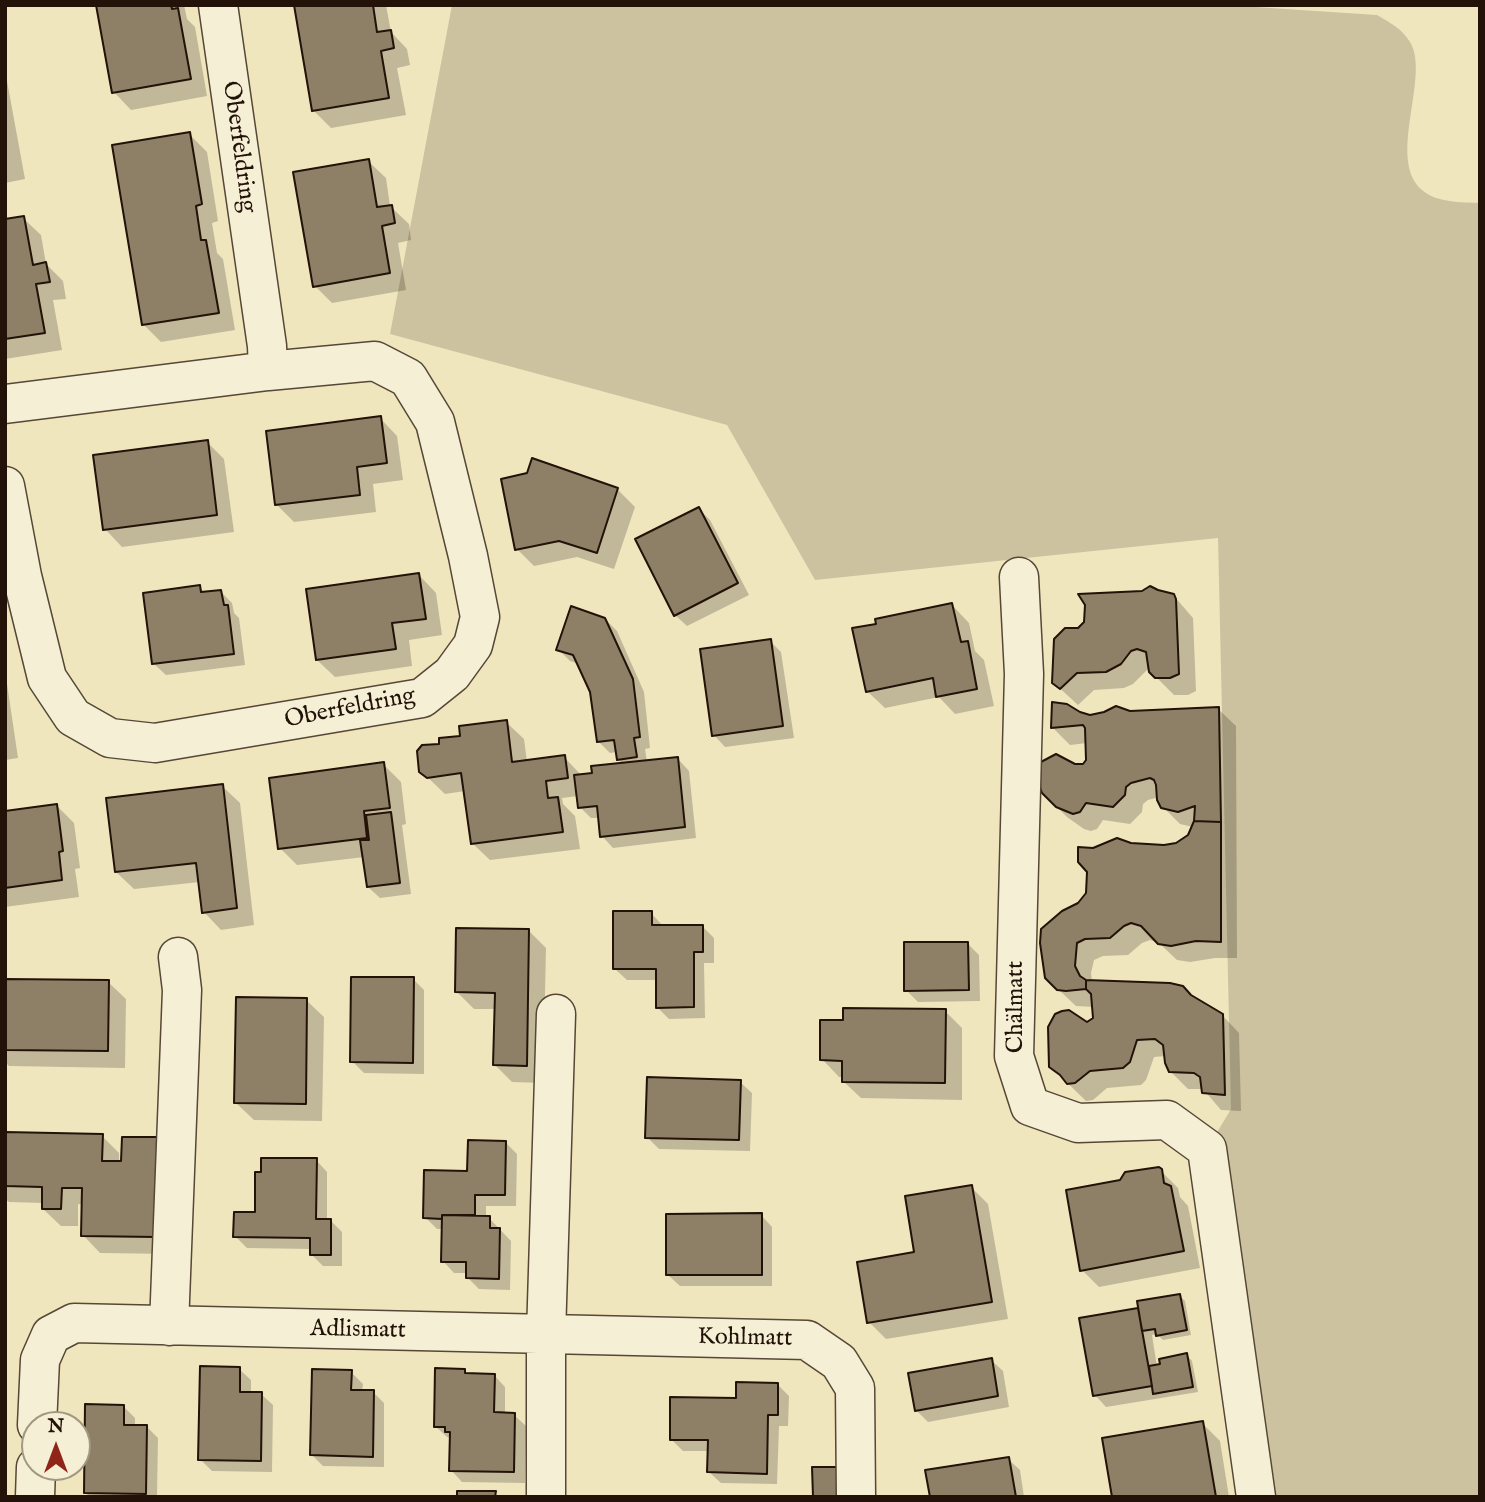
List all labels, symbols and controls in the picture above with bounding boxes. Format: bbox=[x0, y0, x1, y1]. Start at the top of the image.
street label: Oberfeldring bbox=[215, 79, 261, 215]
street label: Oberfeldring bbox=[282, 682, 418, 736]
street label: Chälmatt bbox=[1003, 961, 1031, 1053]
street label: Adlismatt bbox=[310, 1316, 406, 1346]
street label: Kohlmatt bbox=[697, 1324, 793, 1354]
north arrow bbox=[21, 1411, 91, 1481]
text: N bbox=[48, 1415, 64, 1439]

